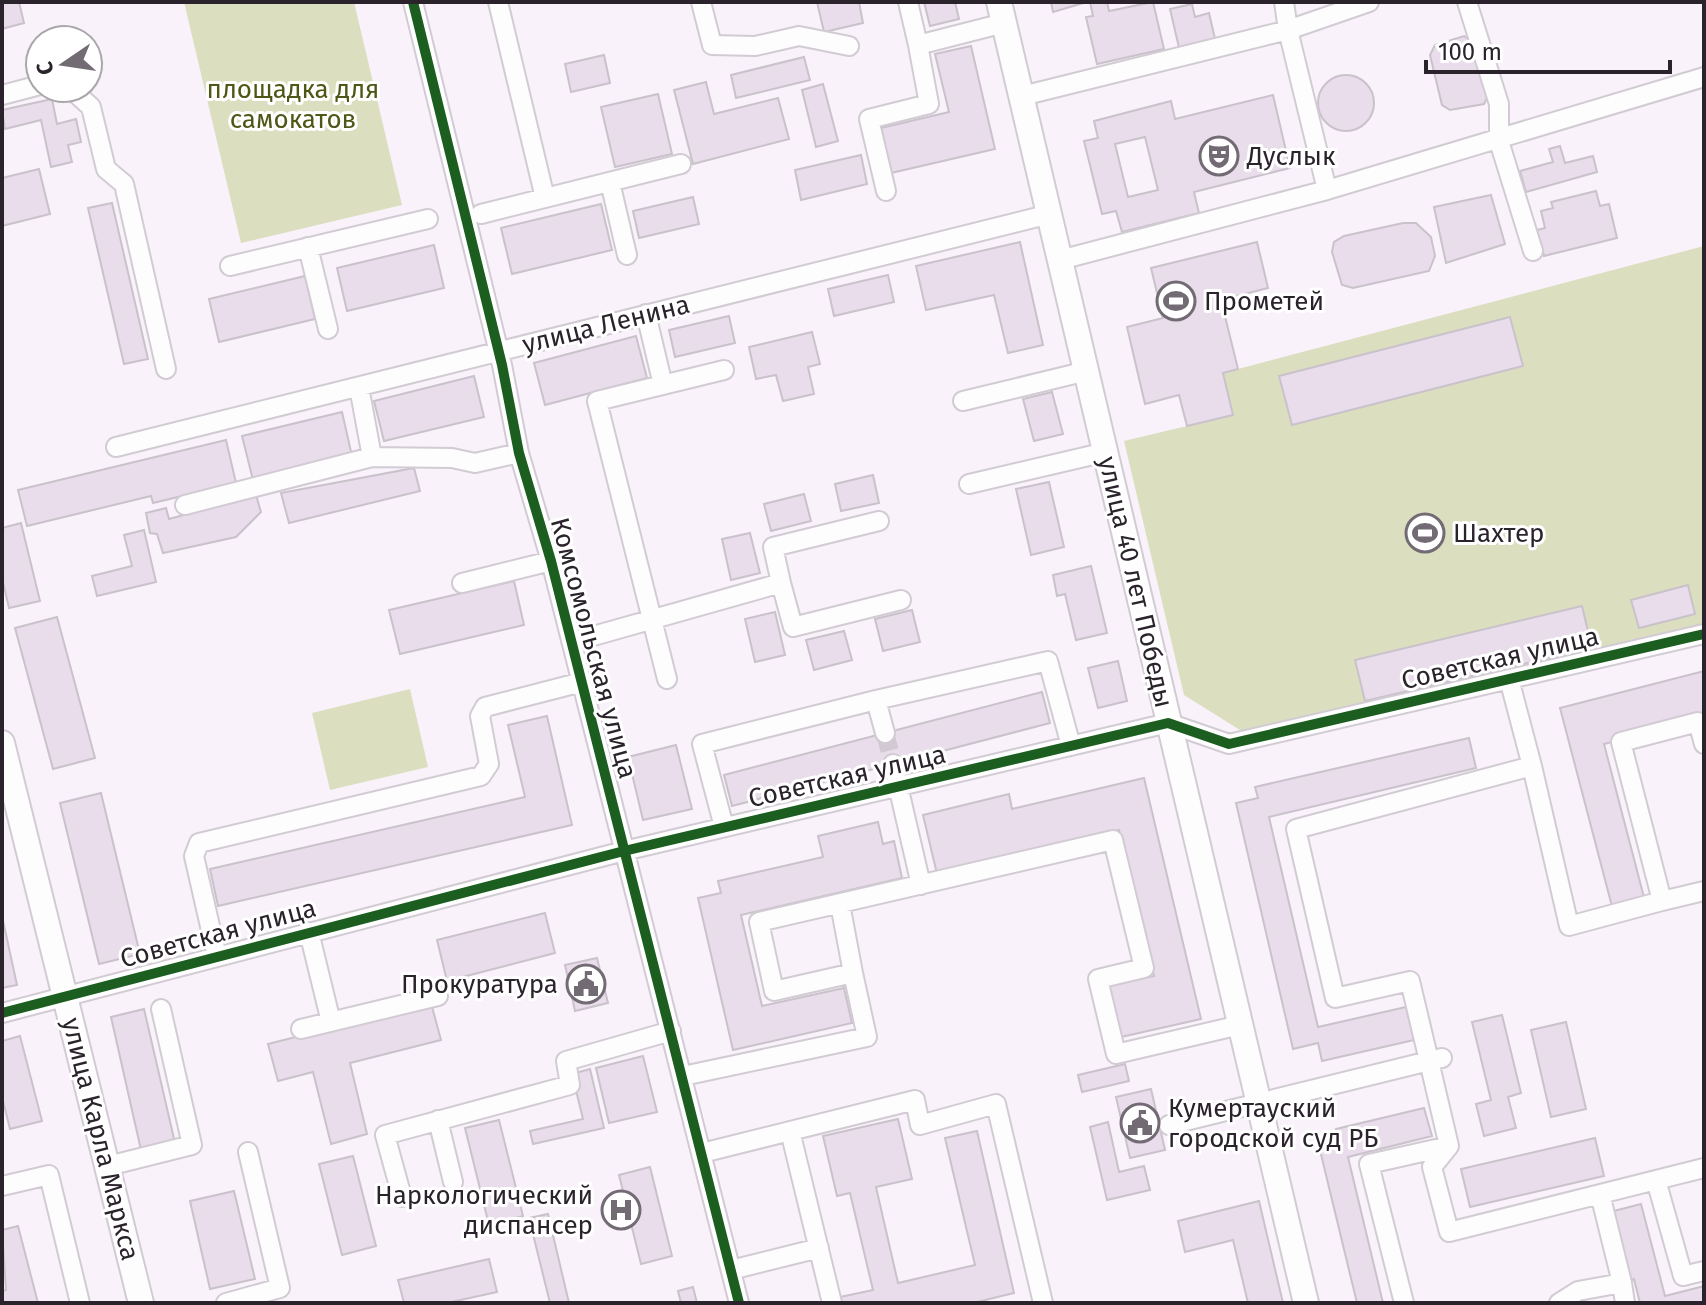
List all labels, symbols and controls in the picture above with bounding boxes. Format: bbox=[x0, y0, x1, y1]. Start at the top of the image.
north arrow bbox=[24, 24, 104, 104]
scale bar bbox=[1426, 24, 1670, 74]
text: 100 m bbox=[1438, 38, 1502, 66]
text: С bbox=[30, 59, 60, 78]
park label: площадка для самокатов bbox=[207, 74, 379, 135]
theatre icon: Дуслык bbox=[1198, 135, 1240, 177]
place label: Дуслык bbox=[1246, 141, 1336, 172]
sports icon: Прометей bbox=[1155, 280, 1197, 322]
place label: Прометей bbox=[1204, 286, 1324, 317]
street label: улица Ленина bbox=[519, 289, 693, 360]
street label: улица 40 лет Победы bbox=[1092, 453, 1180, 711]
sports icon: Шахтер bbox=[1404, 512, 1446, 554]
street label: Комсомольская улица bbox=[544, 514, 643, 782]
place label: Шахтер bbox=[1453, 518, 1545, 549]
street label: Советская улица bbox=[1398, 621, 1602, 696]
street label: Советская улица bbox=[745, 739, 949, 814]
street label: Советская улица bbox=[117, 892, 320, 975]
public building icon: Прокуратура bbox=[565, 963, 607, 1005]
place label: Прокуратура bbox=[401, 969, 558, 1000]
street label: улица Карла Маркса bbox=[55, 1014, 146, 1264]
place label: Кумертауский городской суд РБ bbox=[1168, 1093, 1378, 1154]
public building icon: Кумертауский городской суд РБ bbox=[1119, 1102, 1161, 1144]
place label: Наркологический диспансер bbox=[375, 1180, 593, 1241]
hospital icon: Наркологический диспансер bbox=[600, 1189, 642, 1231]

